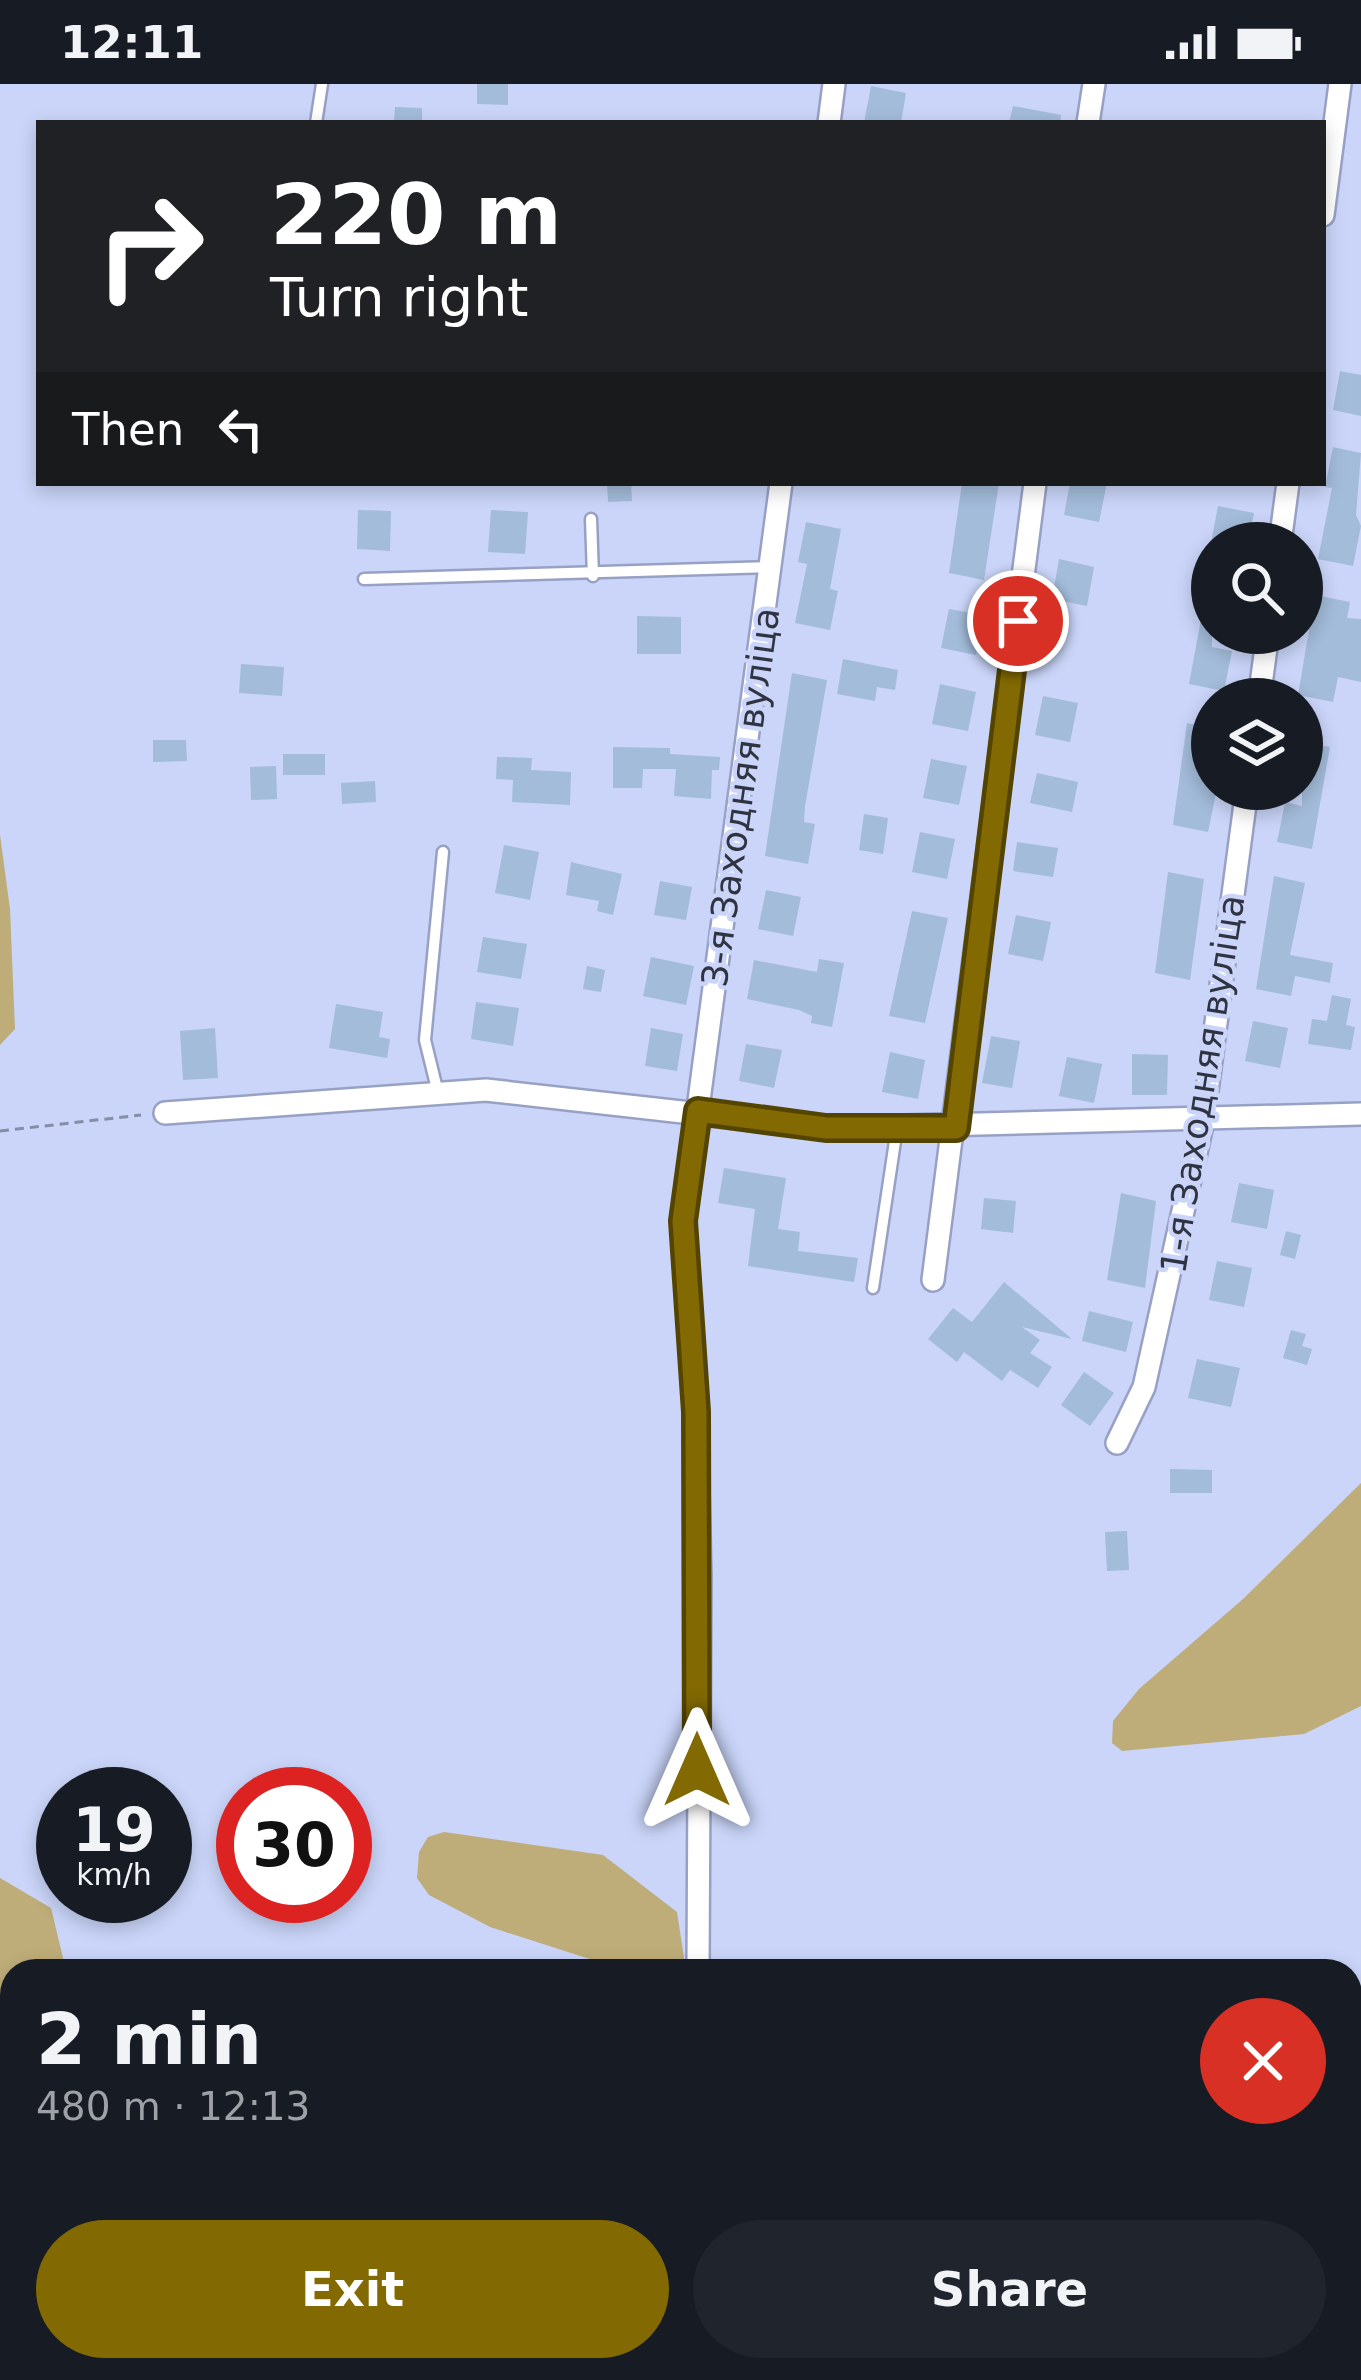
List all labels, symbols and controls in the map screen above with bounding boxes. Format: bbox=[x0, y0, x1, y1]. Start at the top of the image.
text: 12:11 bbox=[60, 16, 203, 69]
text: 220 m bbox=[270, 166, 562, 264]
icon: right bbox=[72, 168, 228, 324]
text: Turn right bbox=[270, 266, 529, 329]
icon: left bbox=[208, 396, 274, 462]
text: Then bbox=[72, 403, 184, 456]
map controls bbox=[1191, 522, 1323, 810]
button: search bbox=[1191, 522, 1323, 654]
pin bbox=[967, 570, 1069, 672]
icon: arrive bbox=[985, 588, 1051, 654]
street label: 3-я Заходняя вуліца bbox=[694, 605, 787, 989]
button: layers bbox=[1191, 678, 1323, 810]
street label: 1-я Заходняя вуліца bbox=[1152, 892, 1253, 1276]
position arrow bbox=[634, 1707, 760, 1833]
speed limit sign: 30 bbox=[216, 1767, 372, 1923]
text: 19 bbox=[72, 1795, 156, 1865]
text: km/h bbox=[76, 1857, 152, 1892]
text: 2 min bbox=[36, 1997, 262, 2081]
button: close bbox=[1200, 1998, 1326, 2124]
text: 480 m · 12:13 bbox=[36, 2084, 310, 2129]
button: Exit bbox=[36, 2220, 669, 2358]
button: Share bbox=[693, 2220, 1326, 2358]

